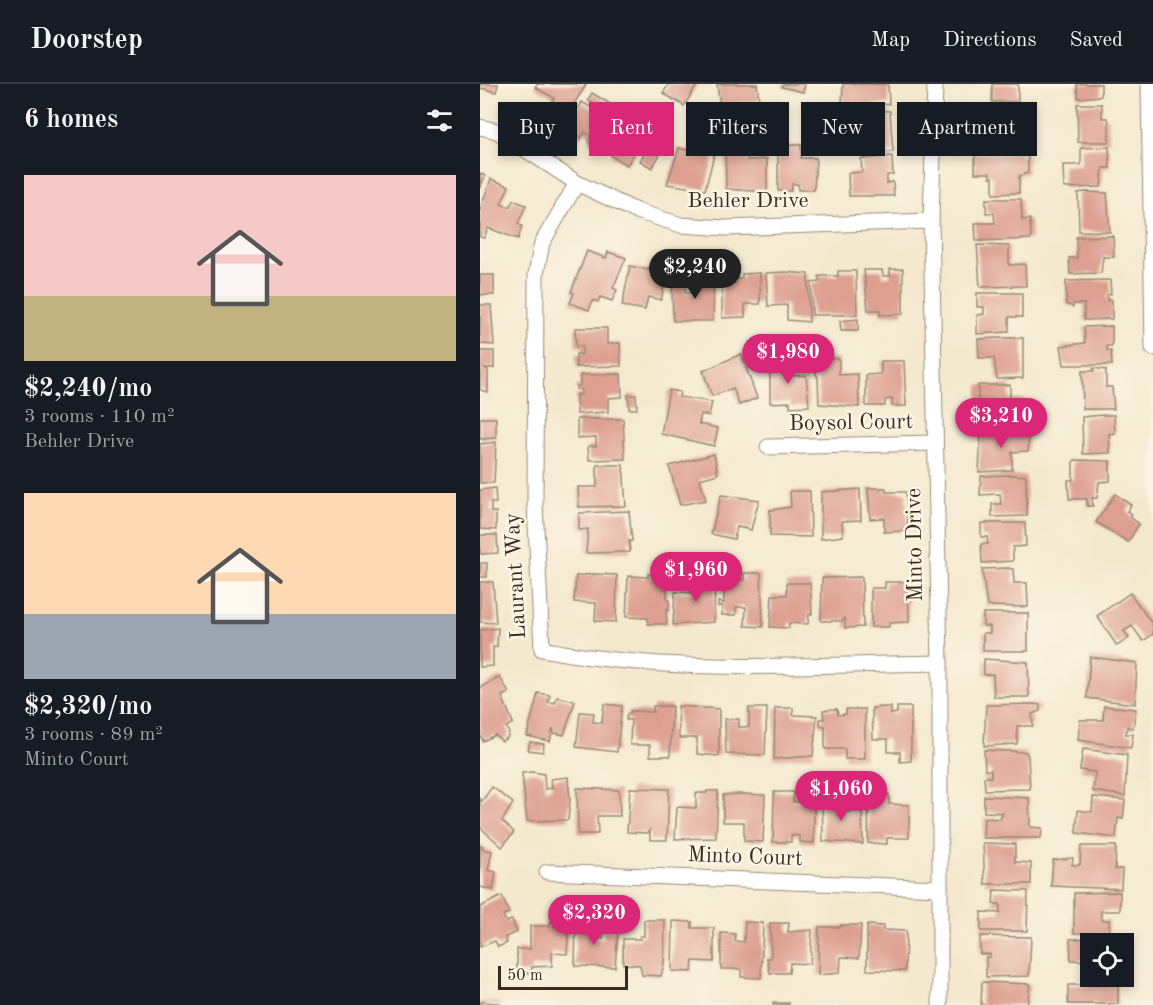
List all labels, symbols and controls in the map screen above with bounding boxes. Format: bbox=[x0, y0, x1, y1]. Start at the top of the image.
text: Doorstep bbox=[30, 27, 143, 55]
text: Map bbox=[871, 30, 910, 51]
text: Directions bbox=[943, 30, 1037, 51]
text: Saved bbox=[1070, 30, 1123, 51]
chip: Buy bbox=[498, 102, 577, 156]
chip: Rent bbox=[589, 102, 674, 156]
chip: Filters bbox=[686, 102, 789, 156]
chip: New bbox=[801, 102, 885, 156]
chip: Apartment bbox=[897, 102, 1037, 156]
icon: filters bbox=[423, 104, 456, 137]
text: 6 homes bbox=[24, 107, 118, 133]
street label: Behler Drive bbox=[687, 190, 809, 212]
icon: home bbox=[186, 214, 294, 322]
pin: $2,240 bbox=[646, 249, 744, 300]
text: $2,240 bbox=[663, 258, 727, 278]
pin: $1,980 bbox=[739, 334, 837, 385]
text: $1,980 bbox=[756, 343, 820, 363]
text: $2,240/mo bbox=[24, 376, 152, 402]
pin: $3,210 bbox=[952, 398, 1050, 449]
text: 3 rooms · 110 m² bbox=[24, 407, 174, 427]
text: $3,210 bbox=[969, 407, 1033, 427]
street label: Boysol Court bbox=[789, 411, 913, 435]
text: Behler Drive bbox=[24, 432, 134, 452]
street label: Minto Drive bbox=[903, 488, 927, 602]
street label: Laurant Way bbox=[502, 512, 530, 640]
icon: home bbox=[186, 532, 294, 640]
pin: $1,960 bbox=[647, 552, 745, 603]
text: $1,960 bbox=[664, 561, 728, 581]
text: $2,320/mo bbox=[24, 694, 152, 720]
text: 3 rooms · 89 m² bbox=[24, 725, 163, 745]
text: Minto Court bbox=[24, 750, 129, 770]
pin: $1,060 bbox=[792, 771, 890, 822]
text: $1,060 bbox=[809, 780, 873, 800]
street label: Minto Court bbox=[687, 844, 803, 870]
pin: $2,320 bbox=[545, 895, 643, 946]
text: $2,320 bbox=[562, 904, 626, 924]
map controls bbox=[1080, 933, 1134, 987]
button: locate bbox=[1080, 933, 1134, 987]
scale bar bbox=[498, 963, 628, 990]
text: 50 m bbox=[507, 968, 543, 984]

